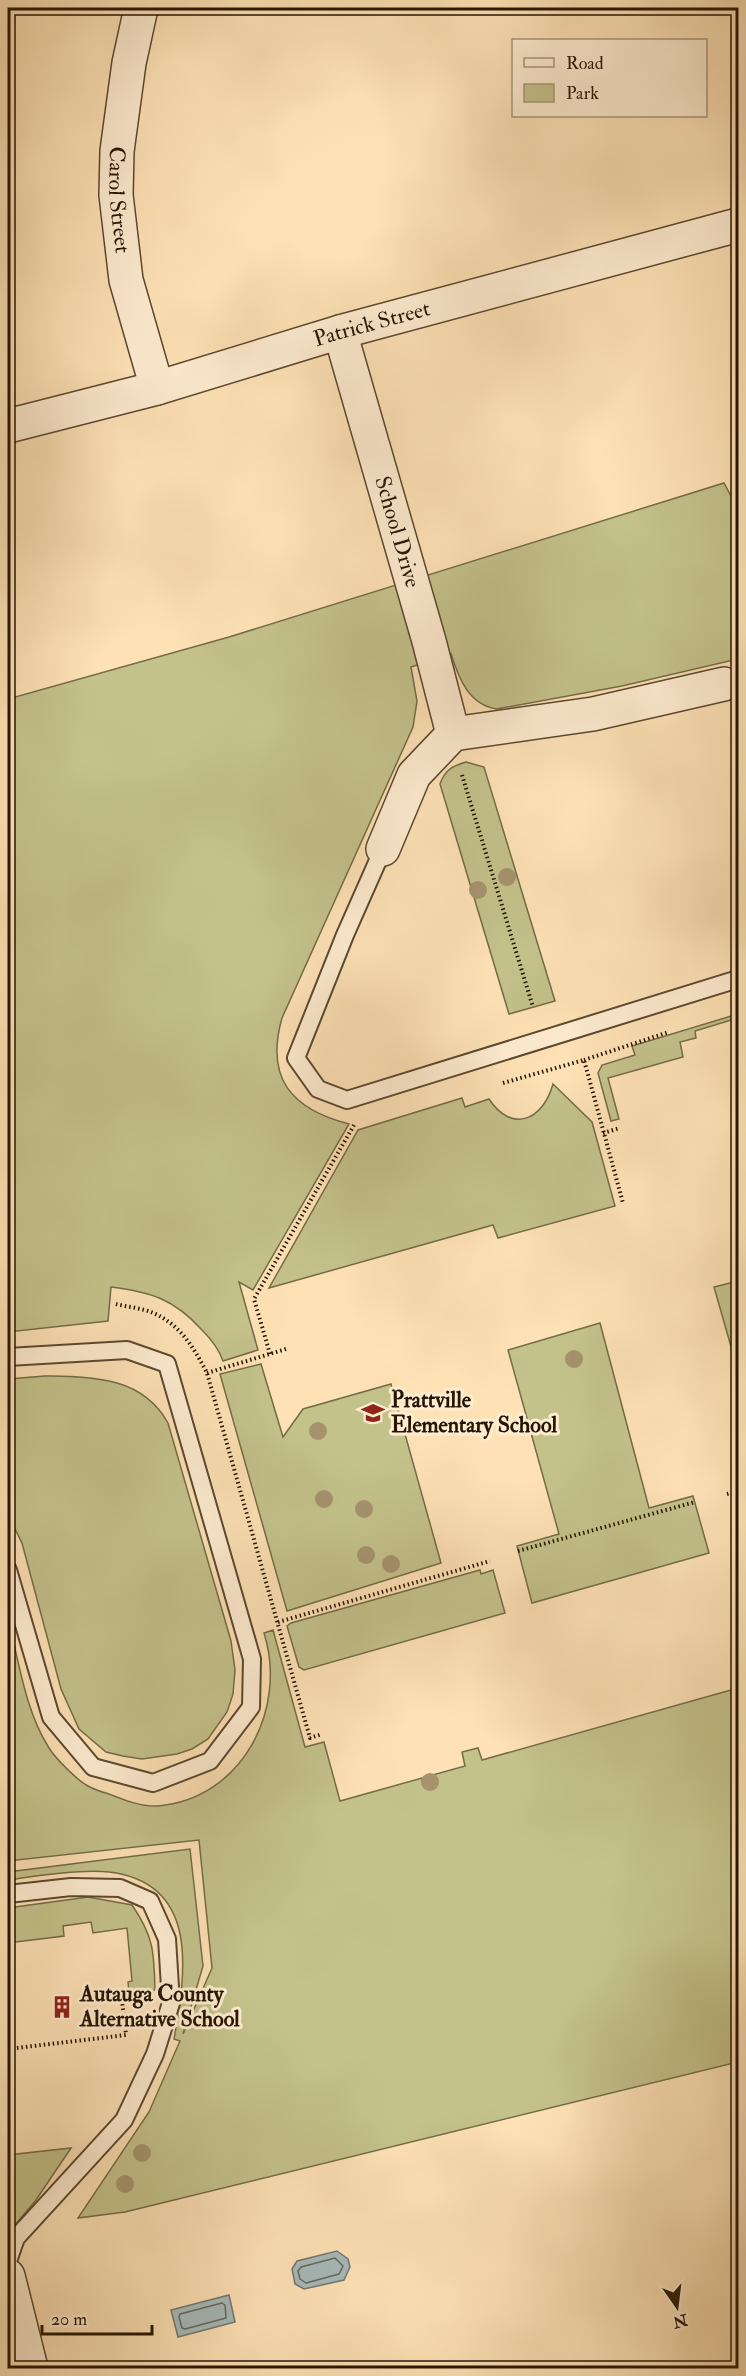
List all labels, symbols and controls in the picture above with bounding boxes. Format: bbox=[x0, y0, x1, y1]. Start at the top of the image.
legend bbox=[512, 39, 707, 117]
text: Road bbox=[566, 52, 604, 75]
text: Park bbox=[566, 82, 599, 105]
street label: Carol Street bbox=[102, 146, 137, 255]
street label: Patrick Street bbox=[310, 294, 433, 353]
street label: School Drive bbox=[368, 473, 427, 591]
place label: Prattville Elementary School bbox=[391, 1386, 557, 1440]
school or university icon: Prattville Elementary School bbox=[360, 1400, 386, 1426]
place label: Autauga County Alternative School bbox=[79, 1980, 240, 2033]
building icon: Autauga County Alternative School bbox=[49, 1994, 75, 2020]
north arrow bbox=[647, 2277, 707, 2337]
scale bar bbox=[42, 2298, 152, 2336]
text: 20 m bbox=[51, 2308, 87, 2331]
text: N bbox=[670, 2309, 691, 2332]

